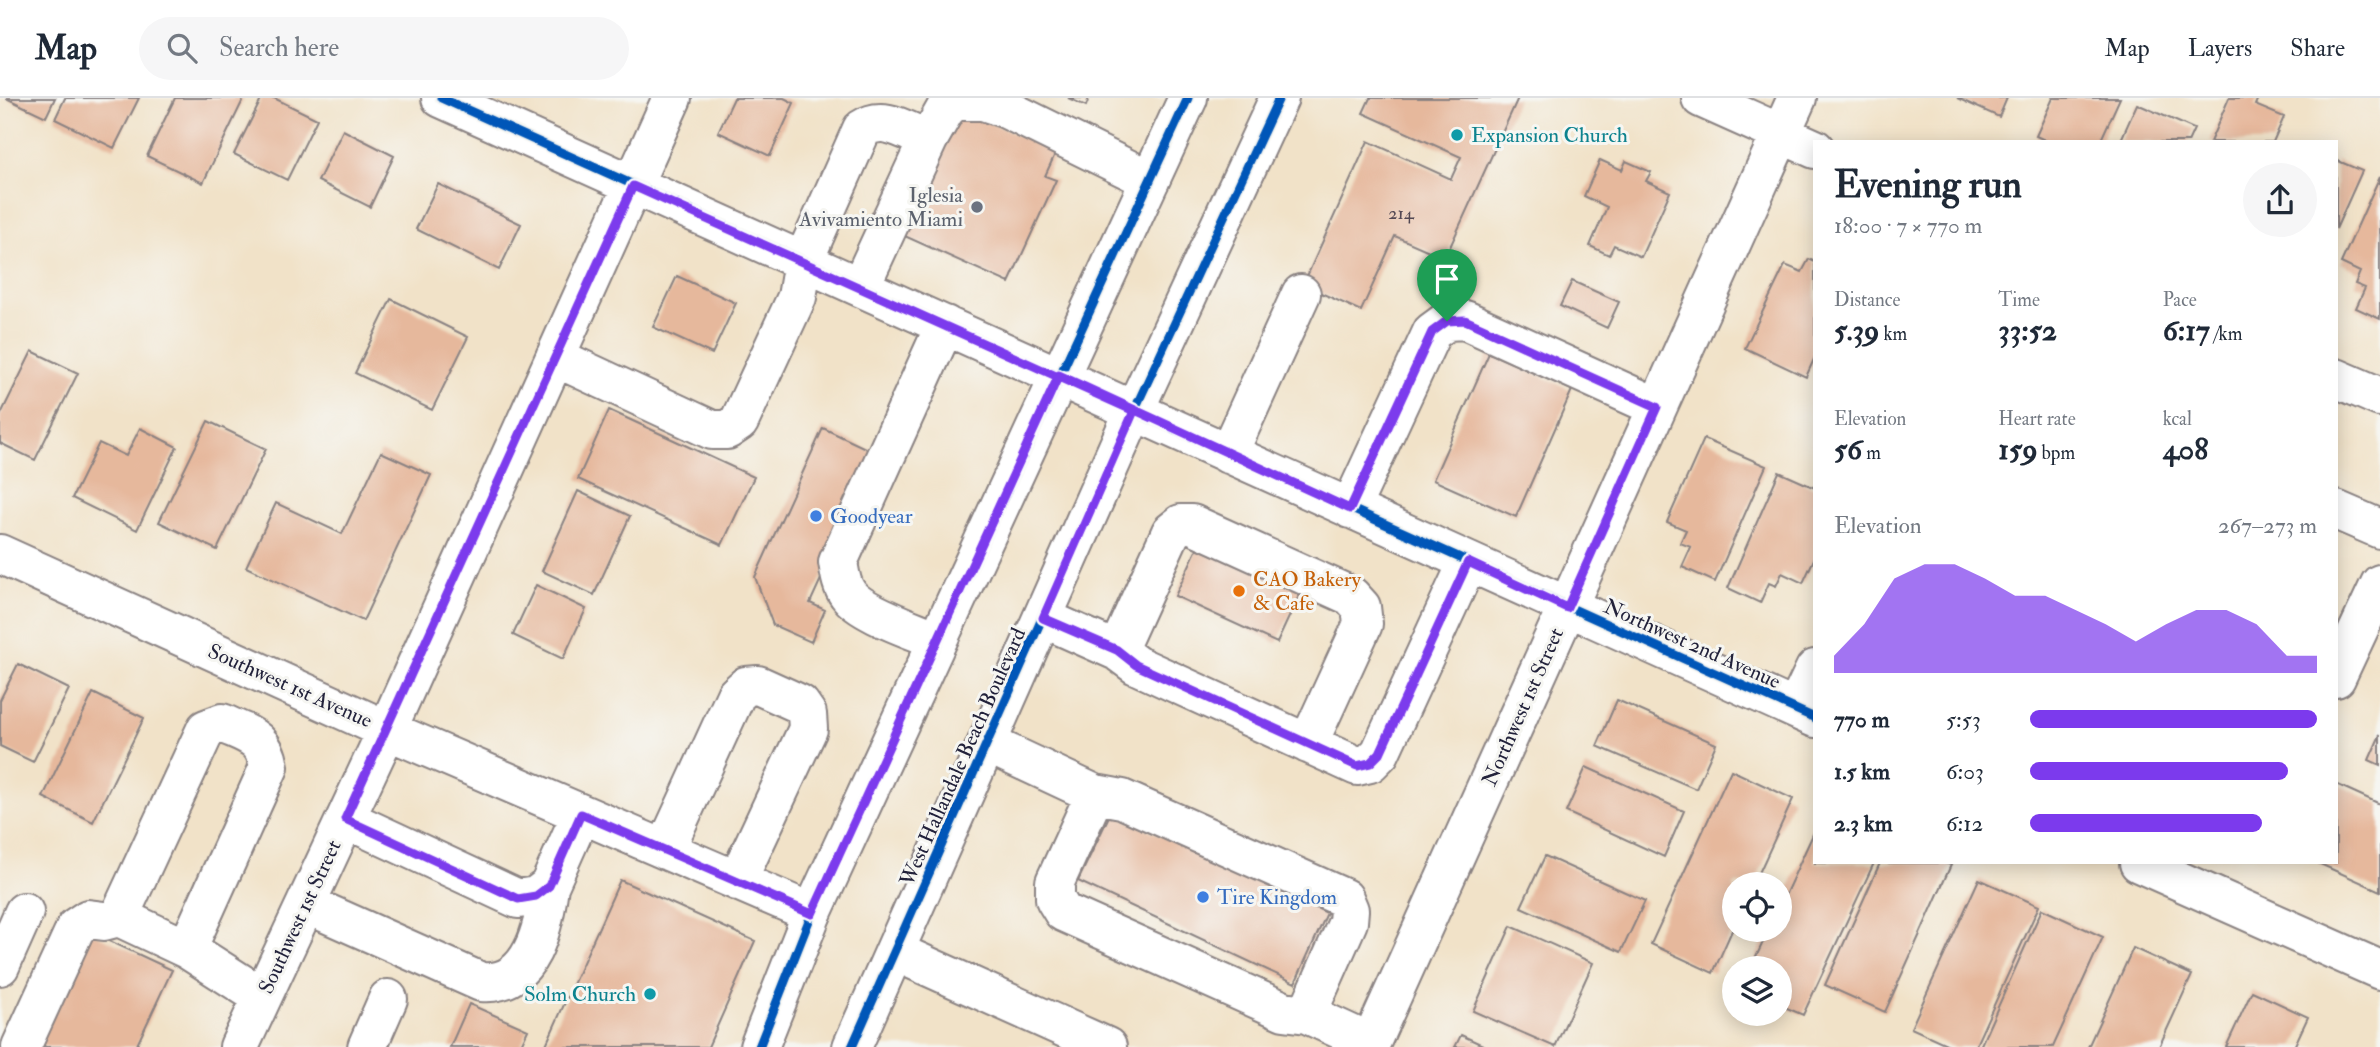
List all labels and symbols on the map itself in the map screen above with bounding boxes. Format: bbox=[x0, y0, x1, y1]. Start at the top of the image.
place label: Expansion Church bbox=[1471, 122, 1628, 149]
marker: Expansion Church bbox=[1449, 127, 1465, 143]
place label: Iglesia Avivamiento Miami bbox=[798, 182, 963, 233]
marker: Iglesia Avivamiento Miami bbox=[969, 199, 985, 215]
house number: 214 bbox=[1388, 202, 1415, 225]
pin bbox=[1417, 249, 1477, 321]
place label: Goodyear bbox=[830, 503, 913, 530]
marker: Goodyear bbox=[808, 508, 824, 524]
place label: CAO Bakery & Cafe bbox=[1253, 566, 1362, 617]
marker: CAO Bakery & Cafe bbox=[1231, 583, 1247, 599]
street label: Northwest 2nd Avenue bbox=[1599, 593, 1785, 695]
street label: West Hallandale Beach Boulevard bbox=[893, 623, 1032, 891]
street label: Northwest 1st Street bbox=[1476, 624, 1570, 790]
street label: Southwest 1st Avenue bbox=[204, 638, 376, 734]
street label: Southwest 1st Street bbox=[253, 836, 348, 998]
place label: Tire Kingdom bbox=[1217, 884, 1337, 911]
marker: Tire Kingdom bbox=[1195, 889, 1211, 905]
place label: Solm Church bbox=[524, 981, 636, 1008]
marker: Solm Church bbox=[642, 986, 658, 1002]

